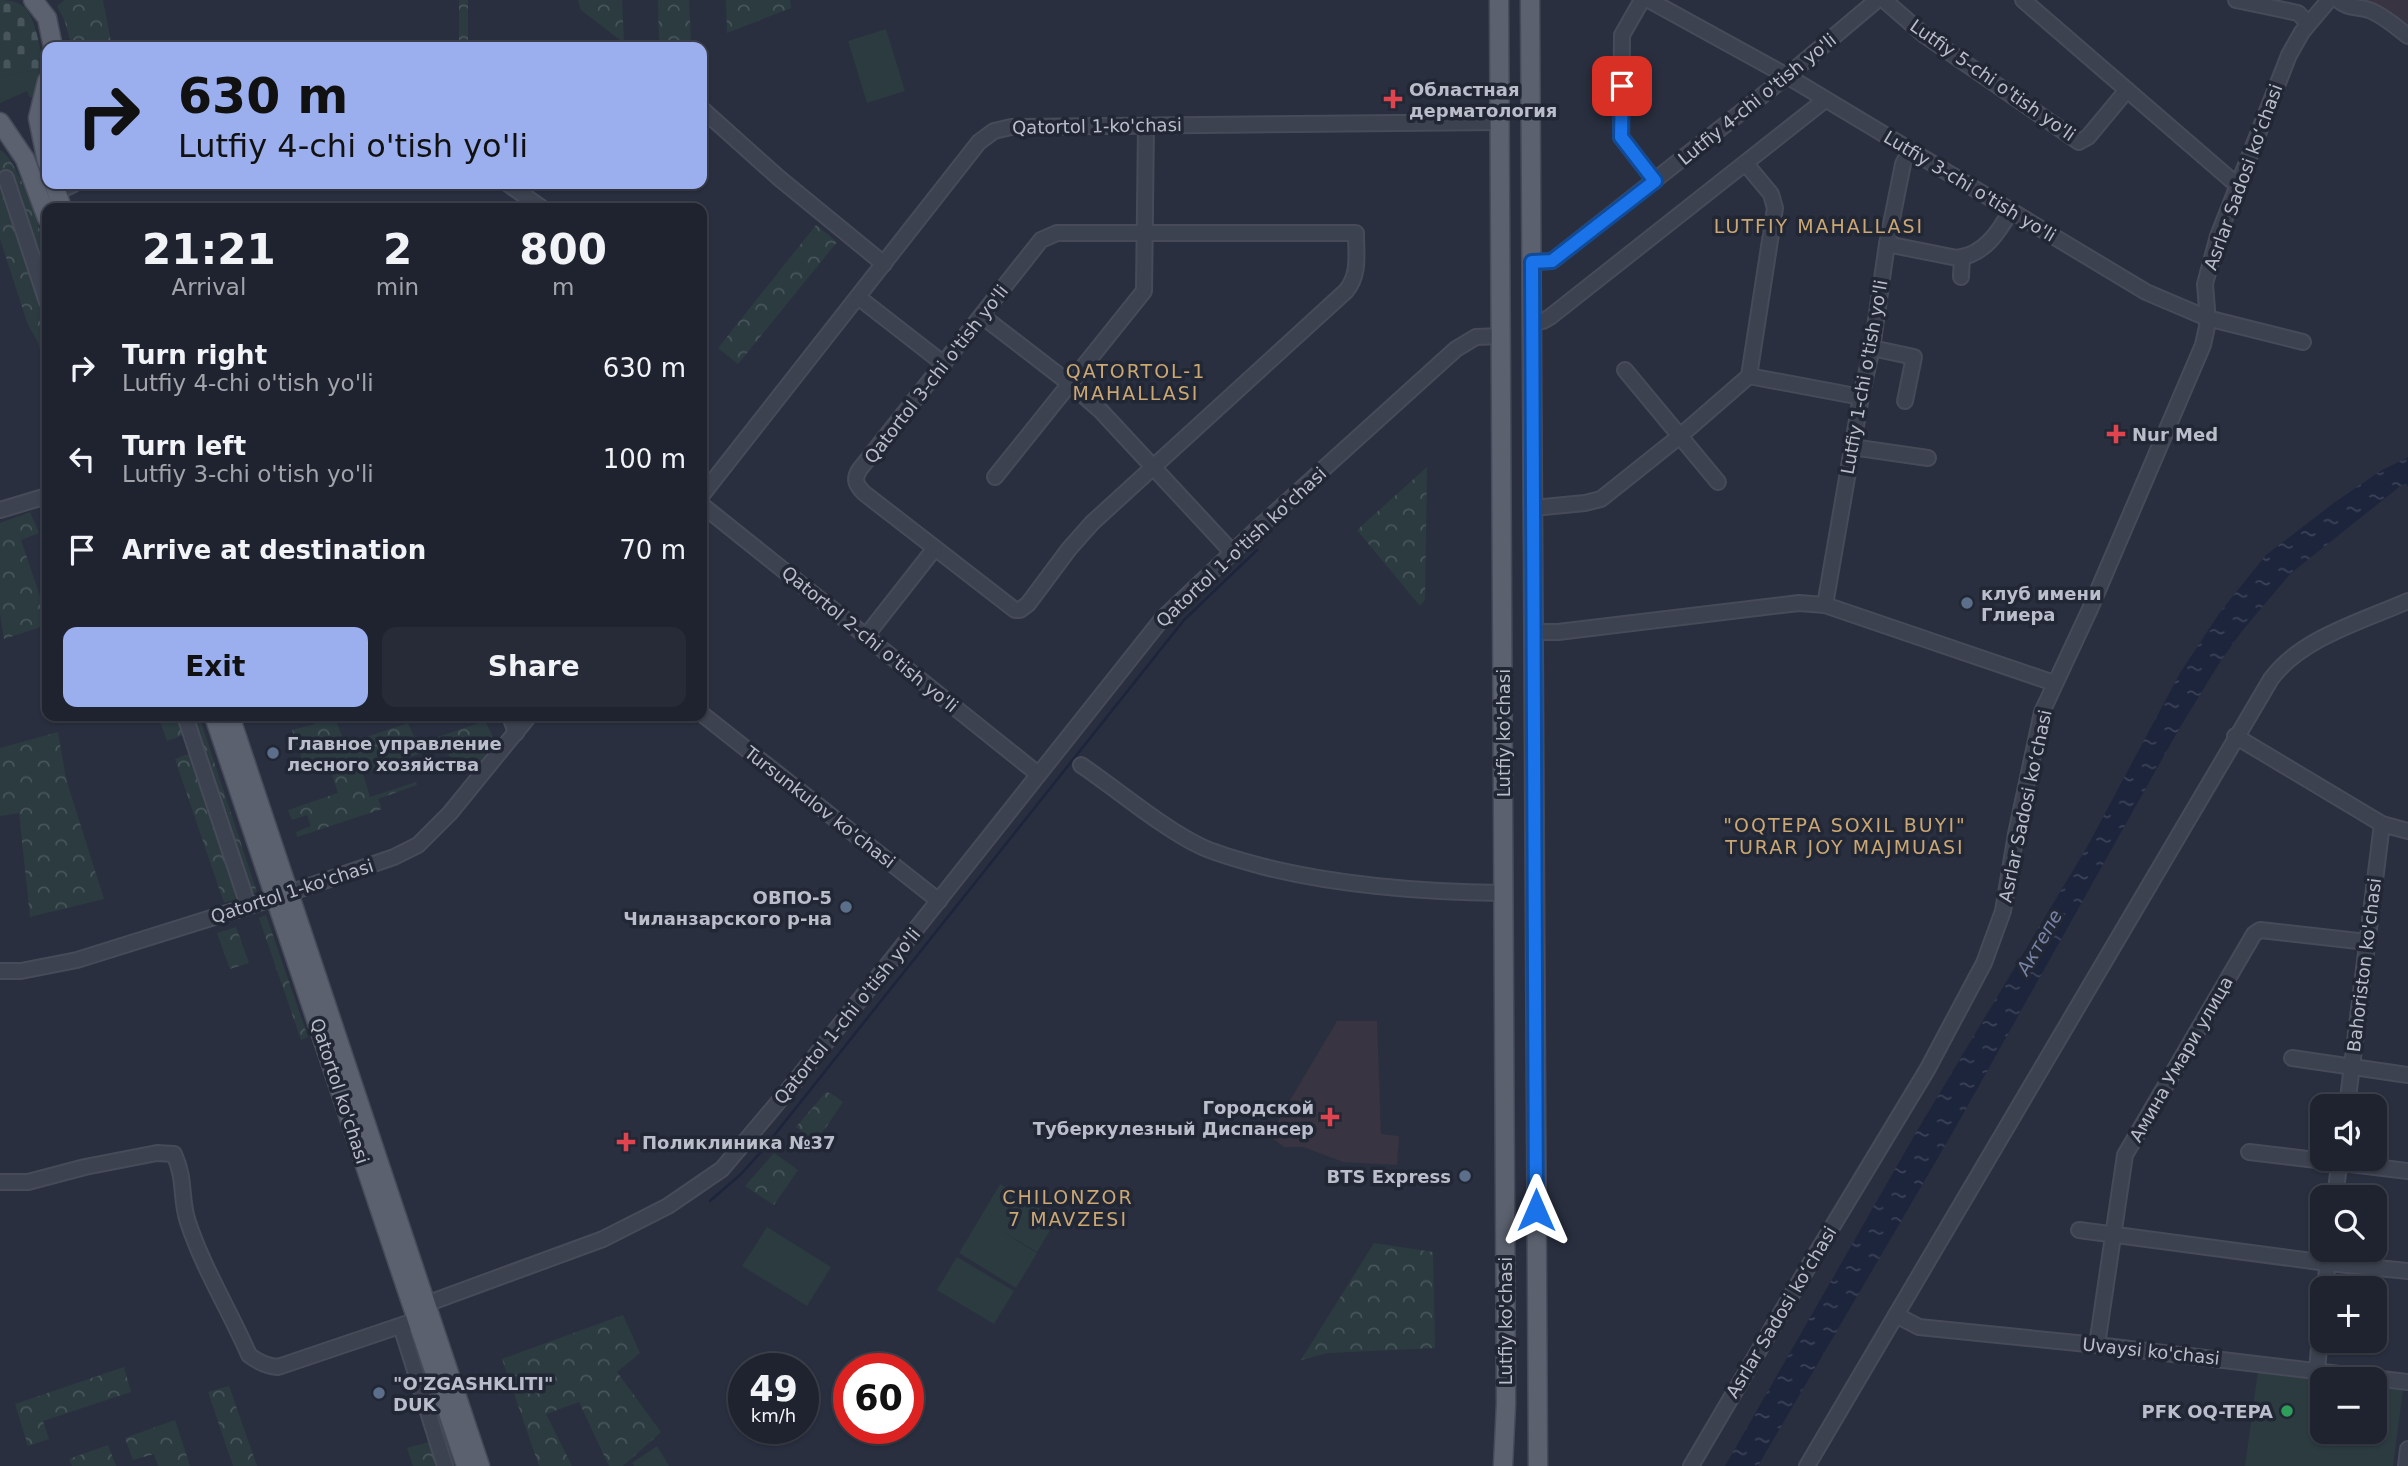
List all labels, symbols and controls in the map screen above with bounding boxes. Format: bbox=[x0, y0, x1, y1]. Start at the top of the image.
street label: Lutfiy 5-chi o'tish yo'li bbox=[1906, 15, 2080, 145]
street label: Lutfiy 4-chi o'tish yo'li bbox=[1674, 29, 1840, 169]
pin bbox=[1592, 56, 1652, 116]
icon: arrive bbox=[1603, 67, 1641, 105]
text: 630 m bbox=[178, 68, 348, 125]
icon: right bbox=[63, 70, 154, 161]
place label: Областная дерматология bbox=[1409, 79, 1557, 121]
street label: Asrlar Sadosi ko‘chasi bbox=[2200, 81, 2286, 273]
marker: Областная дерматология bbox=[1383, 89, 1403, 109]
street label: Qatortol 1-ko'chasi bbox=[1012, 114, 1182, 138]
street label: Lutfiy 3-chi o'tish yo'li bbox=[1880, 126, 2060, 246]
text: Lutfiy 4-chi o'tish yo'li bbox=[178, 127, 528, 165]
district label: LUTFIY MAHALLASI bbox=[1714, 215, 1924, 237]
text: 21:21 bbox=[142, 225, 276, 274]
text: 2 bbox=[383, 225, 412, 274]
text: 800 bbox=[519, 225, 607, 274]
text: Arrival bbox=[172, 274, 246, 300]
text: min bbox=[376, 274, 419, 300]
text: m bbox=[552, 274, 574, 300]
street label: Lutfiy 1-chi o'tish yo'li bbox=[1837, 278, 1891, 476]
street label: Qatortol 3-chi o'tish yo'li bbox=[860, 281, 1012, 467]
text: Turn right bbox=[122, 340, 267, 370]
icon: right bbox=[63, 349, 101, 387]
text: 630 m bbox=[603, 353, 686, 383]
district label: QATORTOL-1 MAHALLASI bbox=[1066, 360, 1206, 404]
text: Lutfiy 4-chi o'tish yo'li bbox=[122, 370, 374, 396]
marker: Nur Med bbox=[2106, 424, 2126, 444]
place label: Nur Med bbox=[2132, 424, 2218, 445]
text: Turn left bbox=[122, 431, 246, 461]
icon: left bbox=[63, 440, 101, 478]
text: 100 m bbox=[603, 444, 686, 474]
text: Lutfiy 3-chi o'tish yo'li bbox=[122, 461, 374, 487]
street label: Qatortol 1-o'tish ko'chasi bbox=[1152, 463, 1330, 631]
icon: arrive bbox=[63, 531, 101, 569]
text: Arrive at destination bbox=[122, 535, 426, 565]
text: 70 m bbox=[619, 535, 686, 565]
street label: Qatortol 2-chi o'tish yo'li bbox=[778, 561, 962, 717]
place label: клуб имени Глиера bbox=[1981, 583, 2102, 625]
marker: клуб имени Глиера bbox=[1959, 595, 1975, 611]
button: Exit bbox=[63, 627, 368, 707]
button: Share bbox=[382, 627, 686, 707]
street label: Lutfiy ko'chasi bbox=[1493, 669, 1514, 797]
street label: Asrlar Sadosi ko‘chasi bbox=[1994, 708, 2056, 904]
place label: Главное управление лесного хозяйства bbox=[287, 733, 502, 775]
street label: Tursunkulov ko'chasi bbox=[740, 741, 900, 872]
marker: Главное управление лесного хозяйства bbox=[265, 745, 281, 761]
district label: "OQTEPA SOXIL BUYI" TURAR JOY MAJMUASI bbox=[1723, 814, 1967, 858]
street label: Qatortol 1-ko'chasi bbox=[208, 855, 376, 927]
street label: Bahoriston ko'chasi bbox=[2343, 877, 2385, 1053]
place label: ОВПО-5 Чиланзарского р-на bbox=[623, 887, 832, 929]
marker: ОВПО-5 Чиланзарского р-на bbox=[838, 899, 854, 915]
water label: Актепе bbox=[2011, 906, 2066, 980]
street label: Qatortol 1-chi o'tish yo'li bbox=[769, 924, 925, 1108]
street label: Амина Умари улица bbox=[2125, 972, 2237, 1146]
street label: Qatortol ko'chasi bbox=[307, 1016, 373, 1166]
map controls bbox=[2310, 1094, 2387, 1444]
button: sound bbox=[2310, 1094, 2387, 1171]
place label: Городской Туберкулезный Диспансер bbox=[1033, 1097, 1314, 1139]
marker: Городской Туберкулезный Диспансер bbox=[1320, 1107, 1340, 1127]
marker: Поликлиника №37 bbox=[616, 1132, 636, 1152]
place label: Поликлиника №37 bbox=[642, 1132, 836, 1153]
place label: BTS Express bbox=[1326, 1166, 1451, 1187]
marker: BTS Express bbox=[1457, 1168, 1473, 1184]
position arrow bbox=[1499, 1173, 1573, 1247]
button: search bbox=[2310, 1185, 2387, 1262]
district label: CHILONZOR 7 MAVZESI bbox=[1002, 1186, 1134, 1230]
street label: Asrlar Sadosi ko‘chasi bbox=[1721, 1222, 1841, 1402]
street label: Lutfiy ko'chasi bbox=[1495, 1257, 1516, 1385]
button: + bbox=[2310, 1276, 2387, 1353]
street label: Uvaysi ko'chasi bbox=[2081, 1333, 2221, 1369]
speed limit sign: 60 bbox=[833, 1353, 924, 1444]
button: − bbox=[2310, 1367, 2387, 1444]
text: 49 bbox=[749, 1369, 798, 1409]
place label: "O'ZGASHKLITI" DUK bbox=[393, 1373, 553, 1415]
marker: "O'ZGASHKLITI" DUK bbox=[371, 1385, 387, 1401]
place label: PFK OQ-TEPA bbox=[2141, 1401, 2273, 1422]
marker: PFK OQ-TEPA bbox=[2279, 1403, 2295, 1419]
text: km/h bbox=[751, 1405, 796, 1426]

